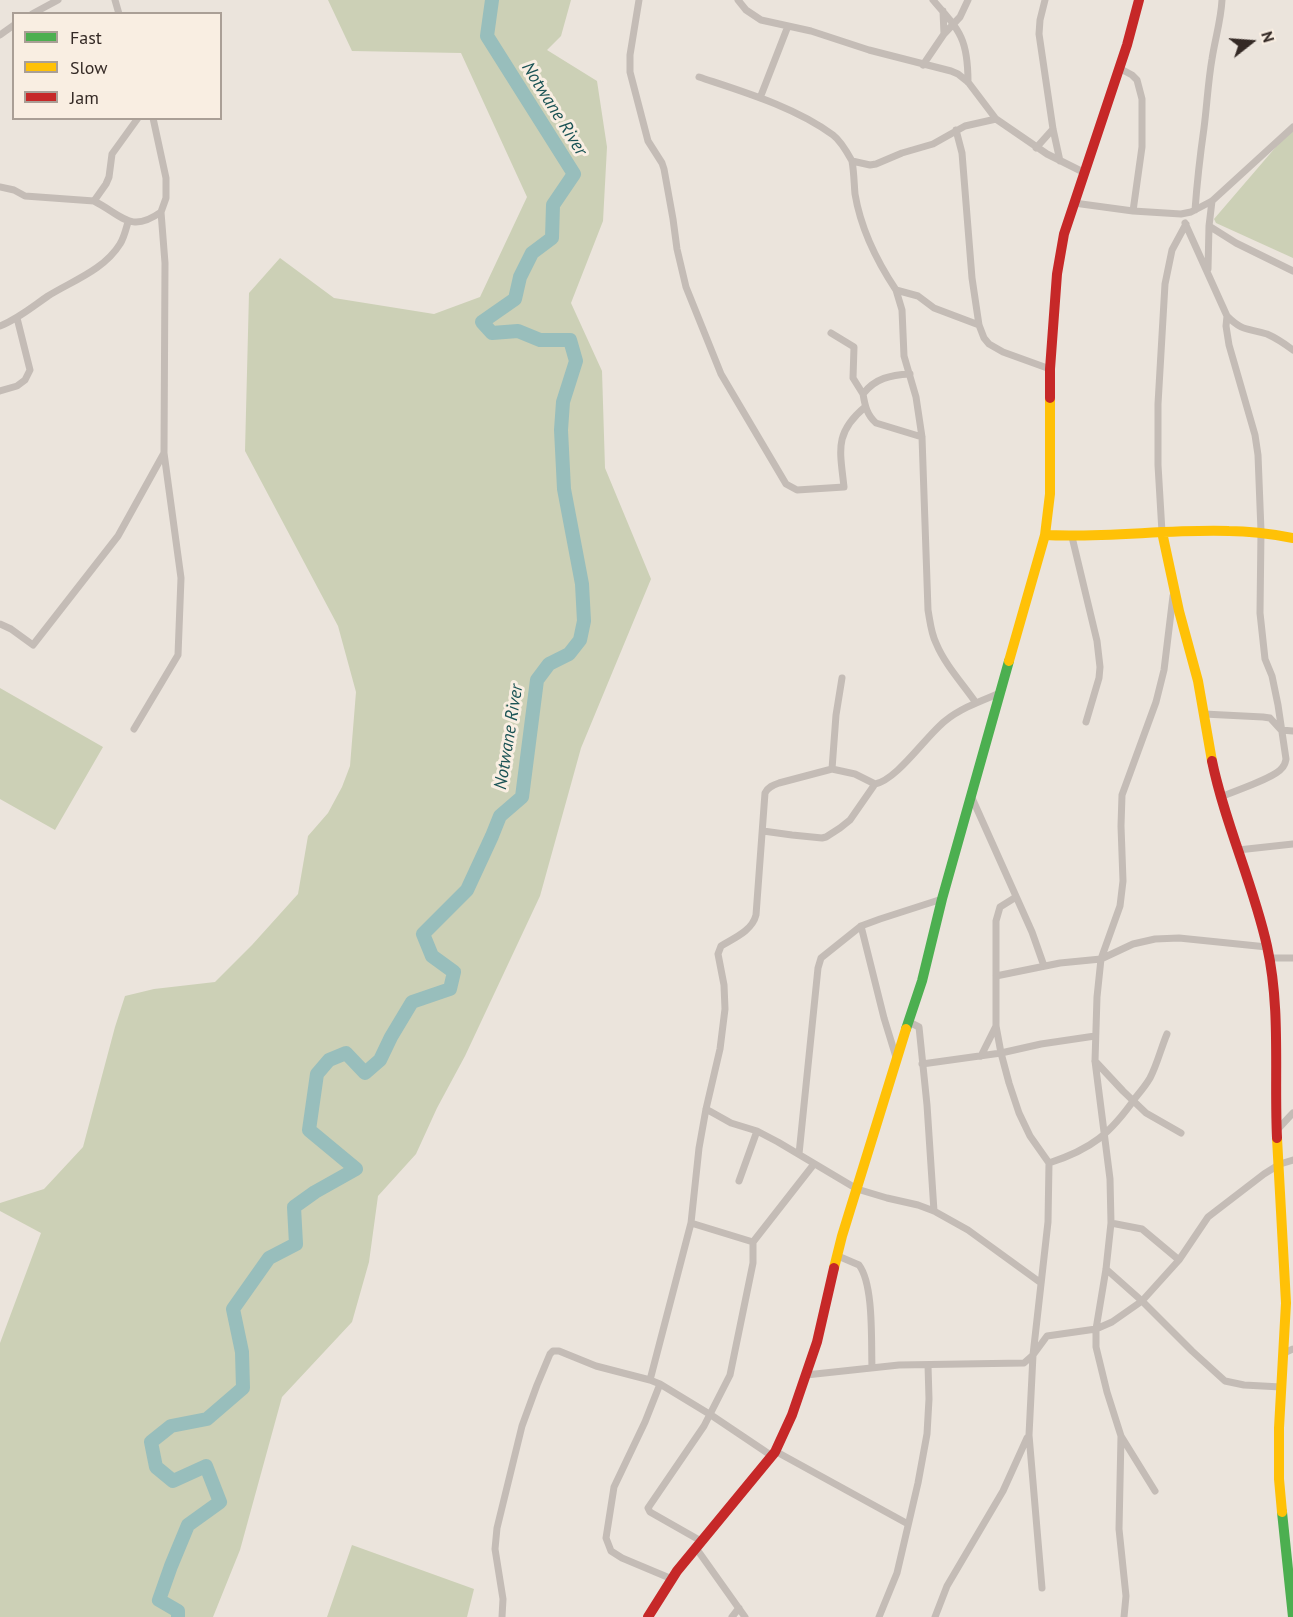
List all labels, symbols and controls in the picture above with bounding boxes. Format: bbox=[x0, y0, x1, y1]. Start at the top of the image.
legend bbox=[12, 12, 222, 120]
north arrow bbox=[1221, 12, 1281, 72]
text: Fast bbox=[70, 26, 102, 49]
text: N bbox=[1257, 29, 1279, 45]
text: Slow bbox=[70, 56, 108, 79]
water label: Notwane River bbox=[517, 58, 591, 160]
text: Jam bbox=[70, 86, 99, 109]
water label: Notwane River bbox=[490, 683, 528, 791]

